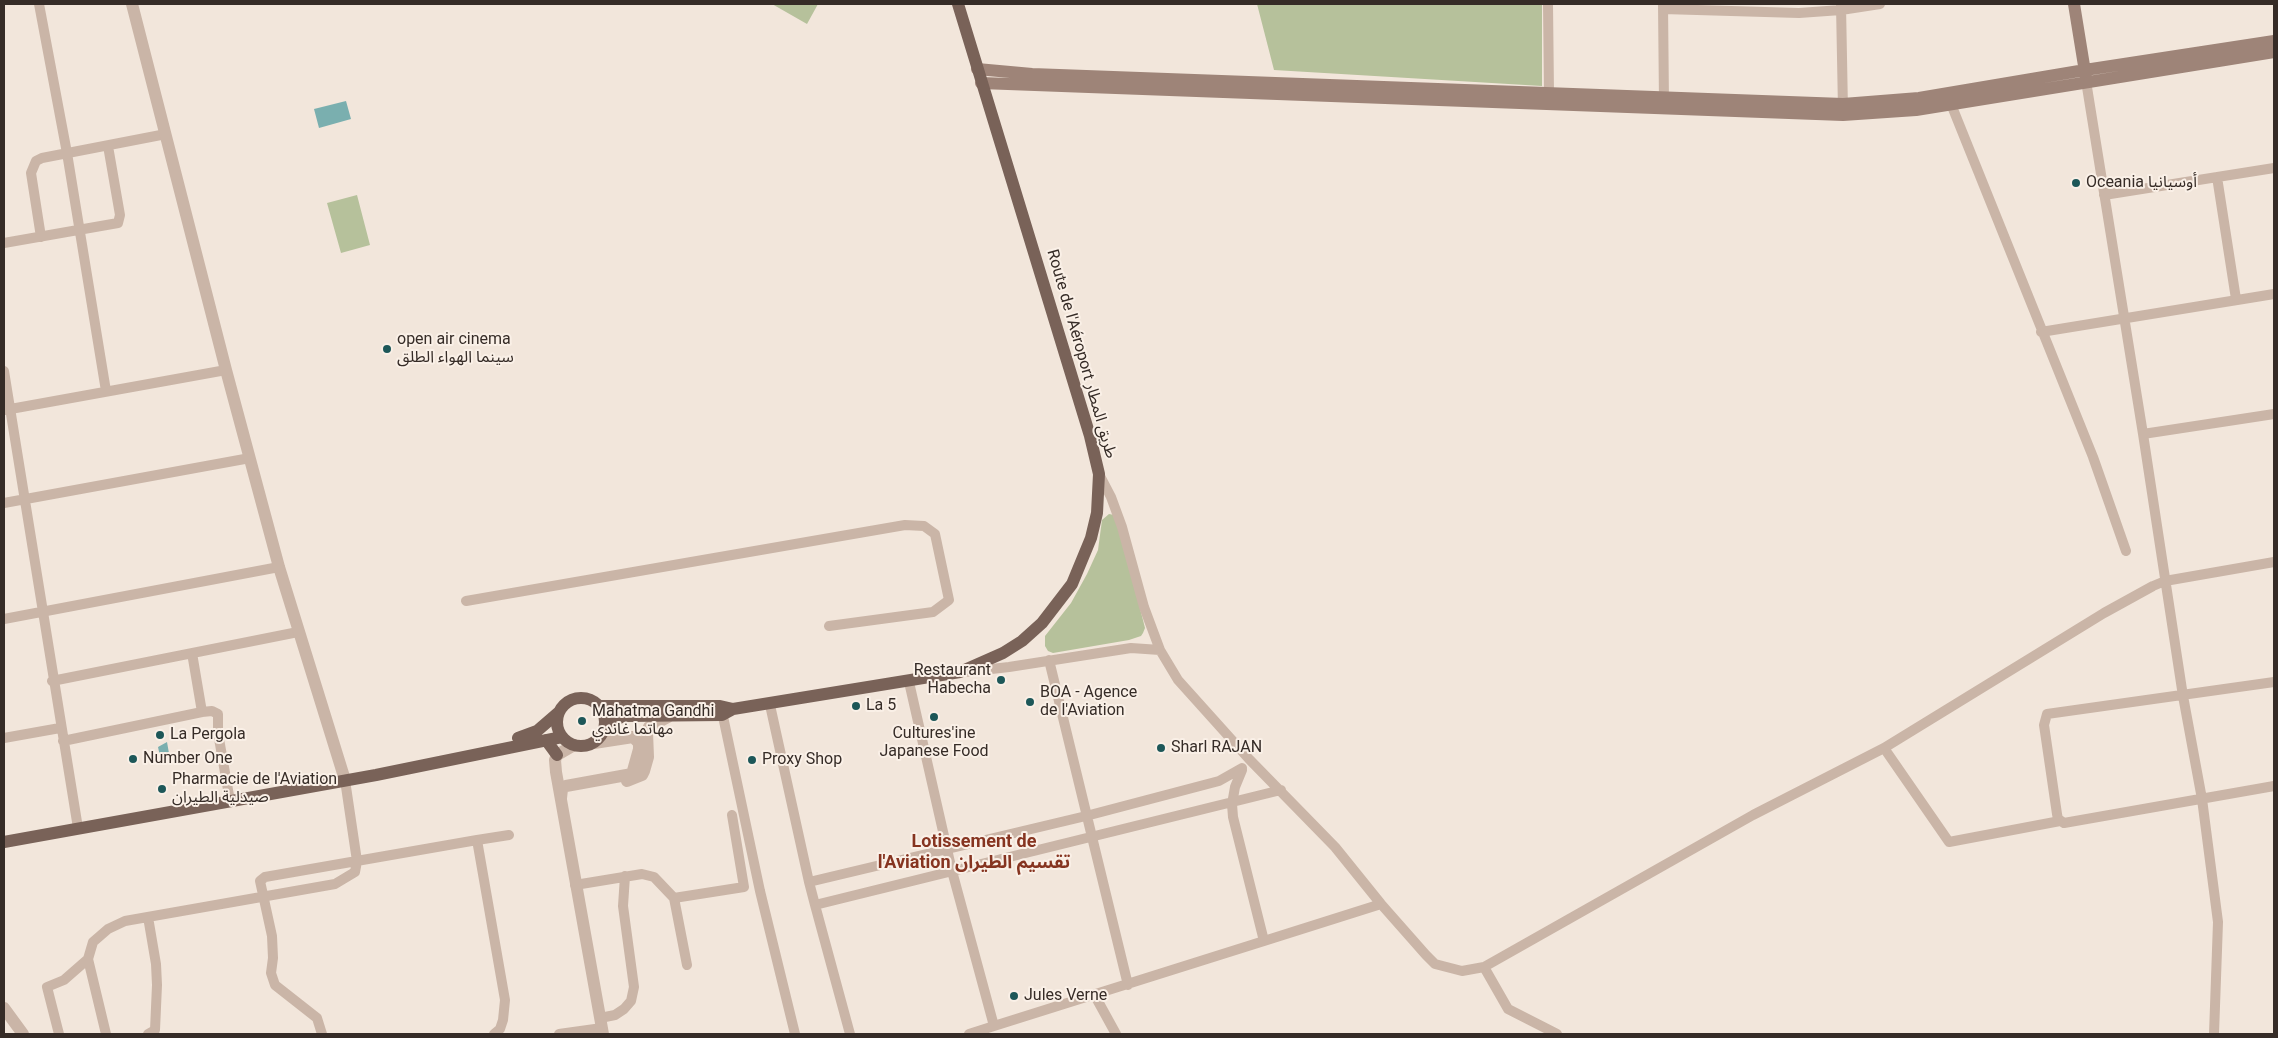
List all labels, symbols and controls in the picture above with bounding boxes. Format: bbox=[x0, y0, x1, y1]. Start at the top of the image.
place label: Oceania أوسيانيا bbox=[2086, 173, 2197, 193]
marker: Oceania أوسيانيا bbox=[2070, 177, 2082, 189]
street label: Route de l'Aéroport طريق المطار bbox=[1042, 247, 1120, 461]
place label: open air cinema سينما الهواء الطلق bbox=[397, 330, 514, 368]
marker: open air cinema سينما الهواء الطلق bbox=[381, 343, 393, 355]
place label: Restaurant Habecha bbox=[914, 661, 991, 699]
marker: Restaurant Habecha bbox=[995, 674, 1007, 686]
place label: BOA - Agence de l'Aviation bbox=[1040, 683, 1137, 721]
place label: La 5 bbox=[866, 696, 896, 716]
marker: BOA - Agence de l'Aviation bbox=[1024, 696, 1036, 708]
marker: La 5 bbox=[850, 700, 862, 712]
place label: Mahatma Gandhi مهاتما غاندي bbox=[592, 702, 714, 740]
marker: Cultures'ine Japanese Food bbox=[928, 711, 940, 723]
marker: Mahatma Gandhi مهاتما غاندي bbox=[576, 715, 588, 727]
place label: Cultures'ine Japanese Food bbox=[879, 724, 989, 762]
place label: La Pergola bbox=[170, 725, 246, 745]
marker: La Pergola bbox=[154, 729, 166, 741]
place label: Sharl RAJAN bbox=[1171, 738, 1262, 758]
marker: Sharl RAJAN bbox=[1155, 742, 1167, 754]
place label: Number One bbox=[143, 749, 232, 769]
place label: Proxy Shop bbox=[762, 750, 842, 770]
marker: Number One bbox=[127, 753, 139, 765]
marker: Proxy Shop bbox=[746, 754, 758, 766]
place label: Pharmacie de l'Aviation صيدلية الطيران bbox=[172, 770, 337, 808]
marker: Pharmacie de l'Aviation صيدلية الطيران bbox=[156, 783, 168, 795]
district label: Lotissement de l'Aviation تقسيم الطيران bbox=[878, 831, 1070, 874]
place label: Jules Verne bbox=[1024, 986, 1107, 1006]
marker: Jules Verne bbox=[1008, 990, 1020, 1002]

